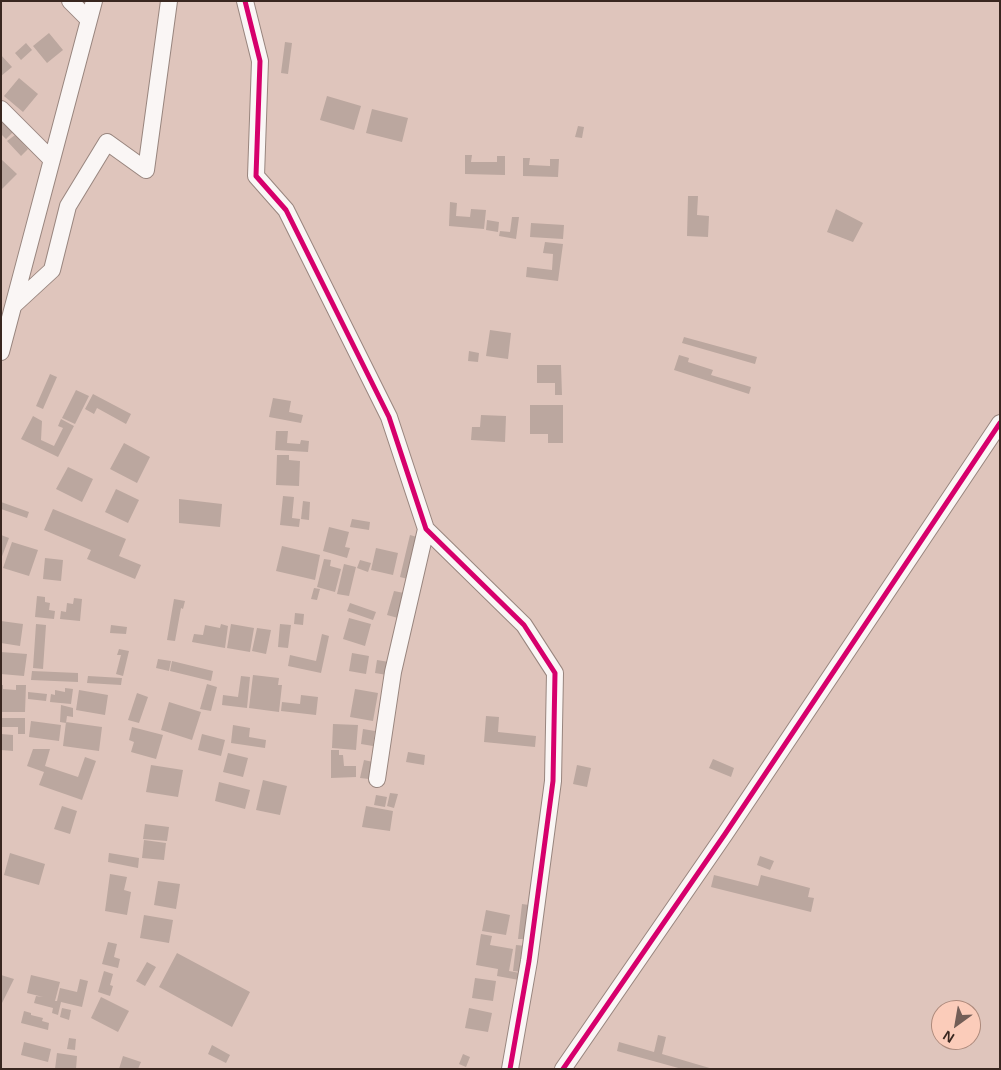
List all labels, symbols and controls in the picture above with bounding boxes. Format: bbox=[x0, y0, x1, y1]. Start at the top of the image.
north arrow bbox=[931, 1000, 981, 1050]
text: N bbox=[940, 1027, 957, 1046]

